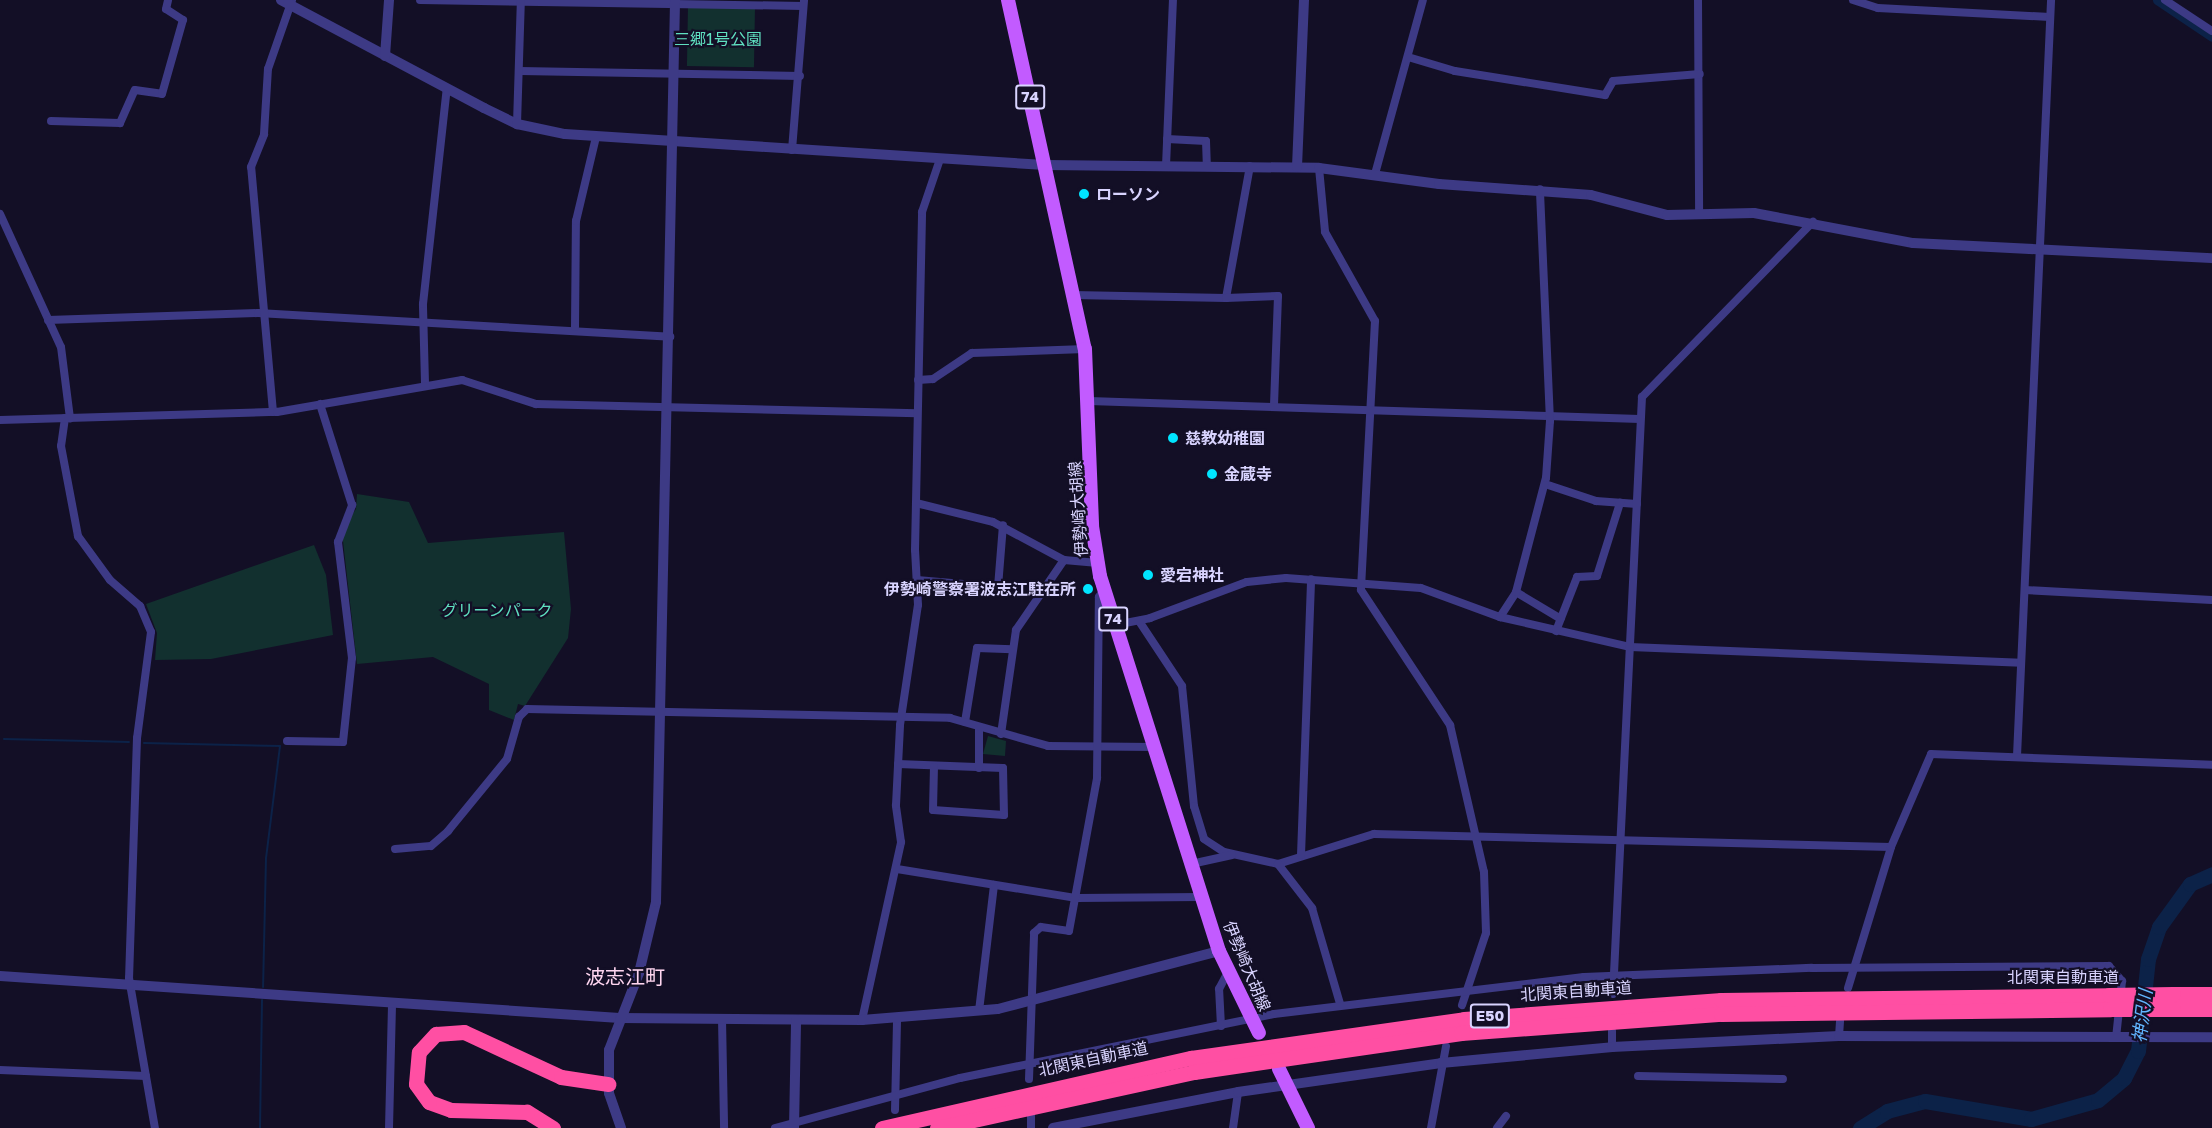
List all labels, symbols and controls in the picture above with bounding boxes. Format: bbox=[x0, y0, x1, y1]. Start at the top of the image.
park label: 三郷1号公園 bbox=[674, 29, 762, 49]
road number: 74 bbox=[1015, 85, 1045, 109]
place label: ローソン bbox=[1096, 184, 1160, 204]
marker: ローソン bbox=[1077, 187, 1091, 201]
place label: 慈教幼稚園 bbox=[1185, 428, 1265, 448]
marker: 慈教幼稚園 bbox=[1166, 431, 1180, 445]
street label: 伊勢崎大胡線 bbox=[1065, 460, 1091, 558]
place label: 金蔵寺 bbox=[1224, 464, 1272, 484]
marker: 金蔵寺 bbox=[1205, 467, 1219, 481]
place label: 愛宕神社 bbox=[1160, 565, 1224, 585]
marker: 愛宕神社 bbox=[1141, 568, 1155, 582]
place label: 伊勢崎警察署波志江駐在所 bbox=[884, 579, 1076, 599]
marker: 伊勢崎警察署波志江駐在所 bbox=[1081, 582, 1095, 596]
park label: グリーンパーク bbox=[441, 600, 553, 620]
road number: 74 bbox=[1098, 607, 1128, 631]
street label: 伊勢崎大胡線 bbox=[1219, 918, 1275, 1014]
district label: 波志江町 bbox=[585, 964, 665, 988]
street label: 北関東自動車道 bbox=[2007, 967, 2119, 987]
street label: 北関東自動車道 bbox=[1519, 978, 1633, 1004]
water label: 神沢川 bbox=[2128, 988, 2156, 1044]
road number: E50 bbox=[1469, 1004, 1511, 1028]
street label: 北関東自動車道 bbox=[1036, 1038, 1150, 1080]

